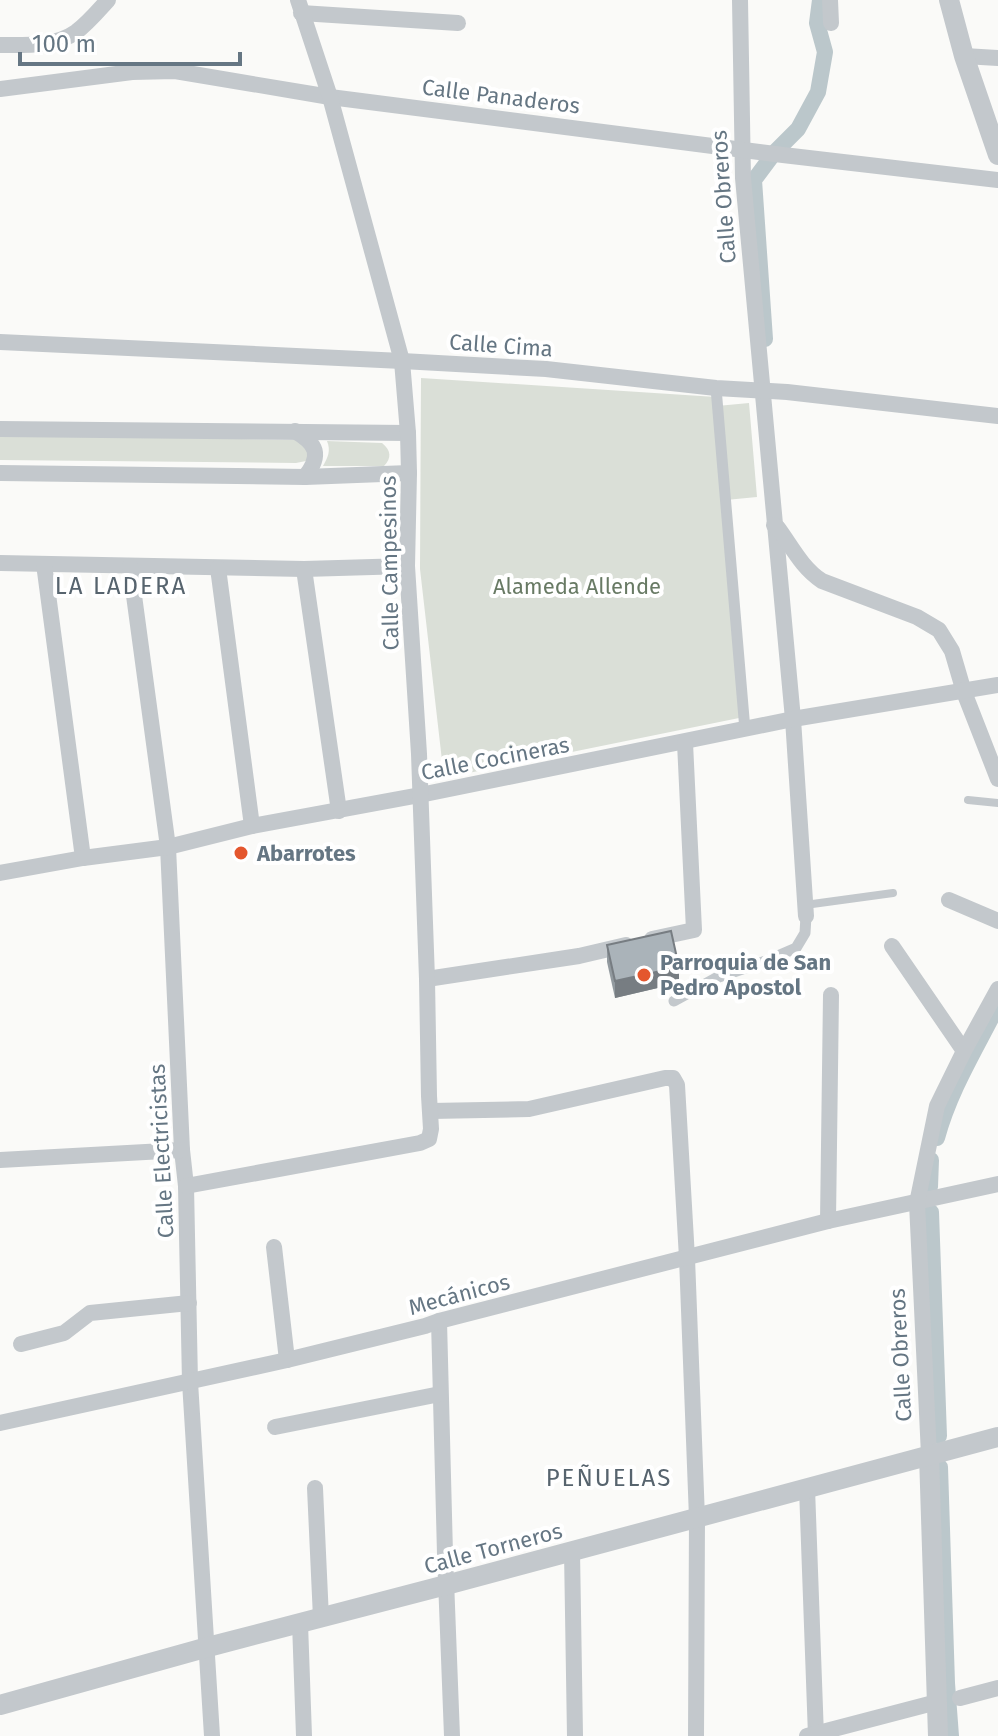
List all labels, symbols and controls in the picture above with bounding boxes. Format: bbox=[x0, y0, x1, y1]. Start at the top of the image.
scale bar bbox=[20, 16, 240, 66]
text: 100 m bbox=[32, 30, 96, 58]
street label: Calle Panaderos bbox=[420, 73, 581, 120]
street label: Calle Obreros bbox=[705, 129, 742, 265]
street label: Calle Cima bbox=[448, 328, 554, 363]
street label: Calle Campesinos bbox=[374, 475, 405, 651]
district label: LA LADERA bbox=[55, 572, 187, 600]
park label: Alameda Allende bbox=[493, 573, 661, 600]
street label: Calle Cocineras bbox=[419, 731, 572, 786]
place label: Abarrotes bbox=[256, 840, 356, 867]
marker: Abarrotes bbox=[232, 844, 250, 862]
place label: Parroquia de San Pedro Apostol bbox=[660, 949, 831, 1001]
marker: Parroquia de San Pedro Apostol bbox=[635, 966, 653, 984]
street label: Calle Electricistas bbox=[143, 1063, 180, 1239]
street label: Mecánicos bbox=[406, 1268, 513, 1321]
street label: Calle Obreros bbox=[884, 1288, 917, 1422]
district label: PEÑUELAS bbox=[546, 1464, 672, 1492]
street label: Calle Torneros bbox=[421, 1517, 565, 1580]

